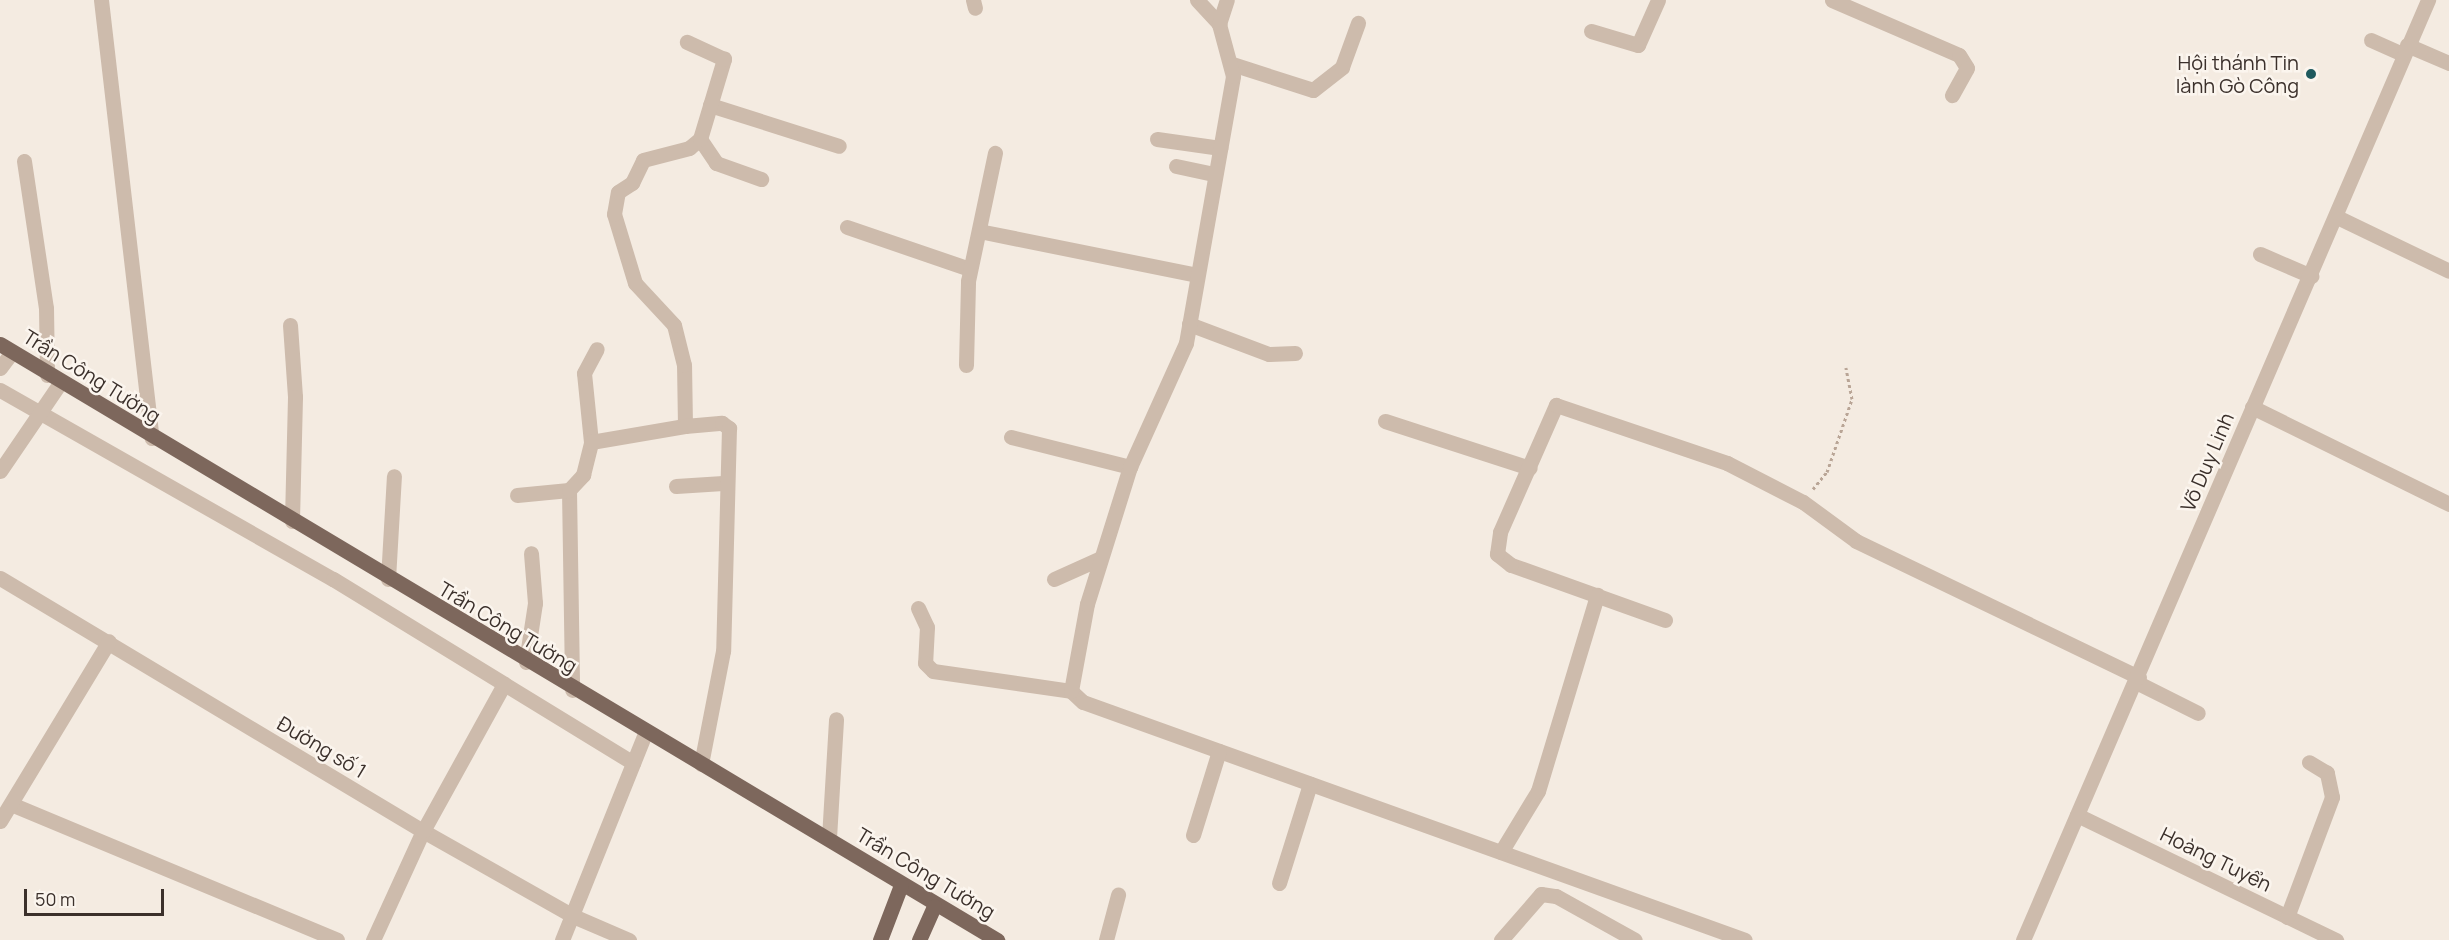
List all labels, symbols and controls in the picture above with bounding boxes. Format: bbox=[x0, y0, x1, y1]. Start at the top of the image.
place label: Hội thánh Tin lành Gò Công bbox=[2176, 51, 2299, 98]
marker: Hội thánh Tin lành Gò Công bbox=[2304, 67, 2318, 81]
street label: Trần Công Tường bbox=[19, 324, 165, 428]
street label: Võ Duy Linh bbox=[2175, 409, 2239, 515]
street label: Trần Công Tường bbox=[434, 576, 582, 678]
street label: Đường số 1 bbox=[273, 711, 371, 783]
street label: Trần Công Tường bbox=[852, 822, 1000, 924]
street label: Hoàng Tuyển bbox=[2157, 822, 2275, 896]
scale bar bbox=[27, 877, 166, 915]
text: 50 m bbox=[35, 887, 75, 911]

